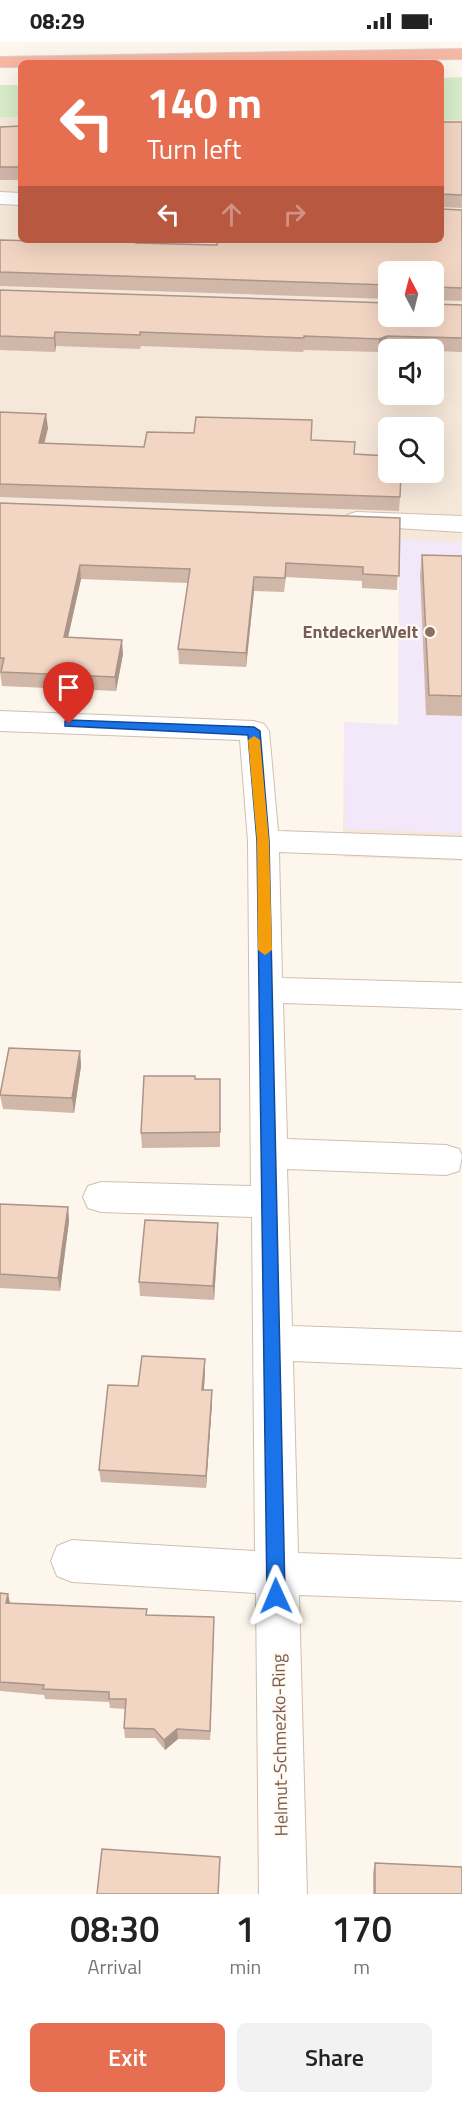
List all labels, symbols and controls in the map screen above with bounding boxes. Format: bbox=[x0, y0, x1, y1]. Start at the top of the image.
text: 08:29 bbox=[30, 4, 85, 38]
text: 140 m bbox=[147, 70, 262, 134]
icon: left bbox=[48, 84, 126, 162]
text: Turn left bbox=[147, 128, 241, 169]
icon: left bbox=[152, 198, 185, 231]
icon: ahead bbox=[215, 198, 248, 231]
icon: right bbox=[278, 198, 311, 231]
north arrow bbox=[378, 261, 444, 327]
map controls bbox=[378, 261, 444, 483]
button: sound bbox=[378, 339, 444, 405]
button: search bbox=[378, 417, 444, 483]
place label: EntdeckerWelt bbox=[302, 618, 418, 645]
marker: EntdeckerWelt bbox=[423, 625, 437, 639]
pin bbox=[43, 662, 94, 724]
icon: arrive bbox=[52, 671, 85, 704]
position arrow bbox=[244, 1564, 308, 1628]
street label: Helmut-Schmezko-Ring bbox=[264, 1654, 295, 1837]
text: 08:30 bbox=[70, 1901, 159, 1956]
text: 1 bbox=[235, 1901, 255, 1956]
text: 170 bbox=[331, 1901, 392, 1956]
text: Arrival bbox=[88, 1951, 142, 1982]
text: min bbox=[229, 1951, 261, 1982]
text: m bbox=[353, 1951, 370, 1982]
button: Exit bbox=[30, 2023, 225, 2092]
button: Share bbox=[237, 2023, 432, 2092]

